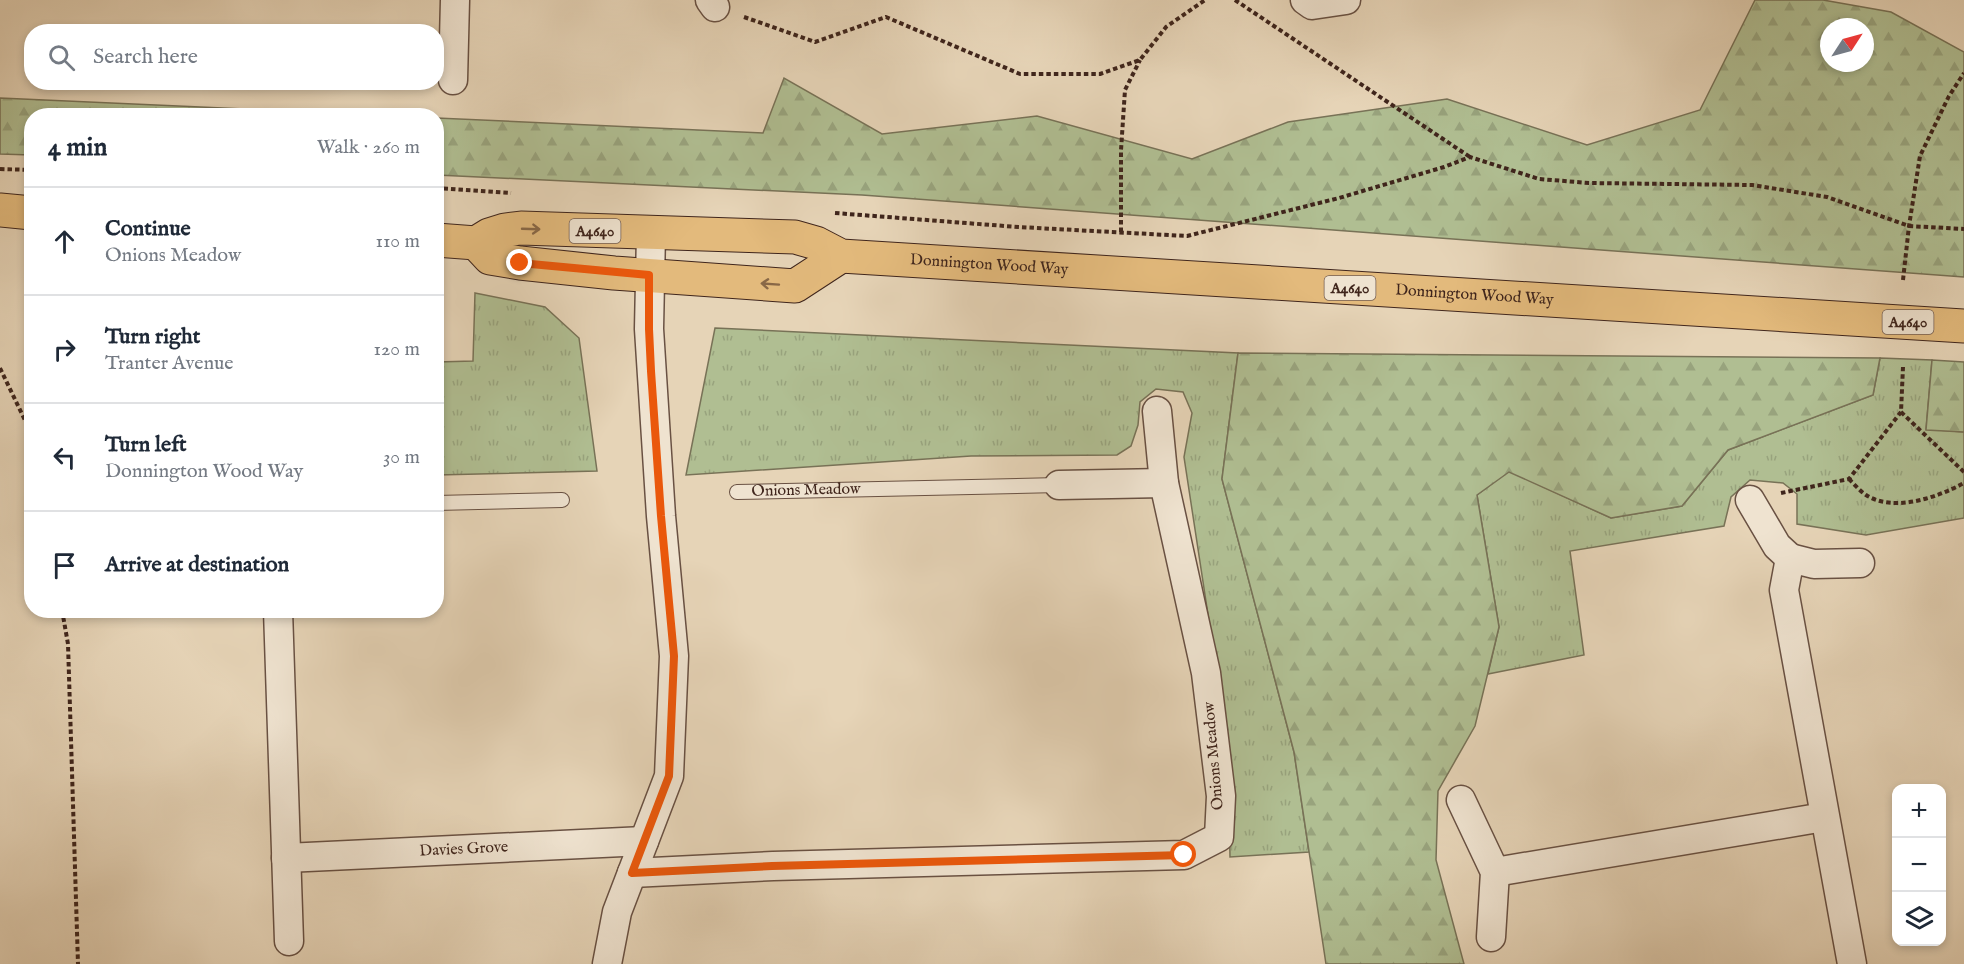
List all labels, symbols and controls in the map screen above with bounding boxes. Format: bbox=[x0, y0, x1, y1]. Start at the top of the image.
north arrow bbox=[1820, 18, 1874, 72]
search box bbox=[24, 24, 444, 90]
icon: search bbox=[45, 41, 78, 74]
text: Search here bbox=[93, 43, 198, 71]
text: 4 min bbox=[48, 131, 107, 164]
text: Walk · 260 m bbox=[317, 135, 420, 160]
text: Continue bbox=[105, 215, 191, 243]
road number: A4640 bbox=[570, 219, 620, 243]
one-way arrow bbox=[521, 223, 541, 234]
icon: ahead bbox=[48, 225, 81, 258]
text: 110 m bbox=[376, 229, 420, 254]
text: Onions Meadow bbox=[105, 243, 241, 268]
route end bbox=[506, 249, 532, 275]
street label: Donnington Wood Way bbox=[909, 250, 1069, 280]
road number: A4640 bbox=[1324, 276, 1376, 300]
one-way arrow bbox=[761, 279, 781, 290]
street label: Donnington Wood Way bbox=[1395, 281, 1554, 310]
road number: A4640 bbox=[1882, 310, 1934, 334]
text: Turn right bbox=[105, 323, 200, 351]
icon: right bbox=[48, 333, 81, 366]
text: 120 m bbox=[374, 337, 420, 362]
text: Tranter Avenue bbox=[105, 351, 234, 376]
text: Turn left bbox=[105, 431, 187, 459]
icon: left bbox=[48, 441, 81, 474]
text: 30 m bbox=[383, 445, 420, 470]
text: Donnington Wood Way bbox=[105, 459, 303, 484]
street label: Onions Meadow bbox=[751, 479, 861, 502]
icon: arrive bbox=[48, 549, 81, 582]
text: Arrive at destination bbox=[105, 551, 289, 579]
street label: Onions Meadow bbox=[1199, 700, 1229, 811]
map controls bbox=[1892, 784, 1946, 946]
button: + bbox=[1892, 784, 1946, 838]
street label: Davies Grove bbox=[419, 837, 509, 862]
button: − bbox=[1892, 838, 1946, 892]
route start bbox=[1170, 841, 1196, 867]
button: layers bbox=[1892, 892, 1946, 946]

